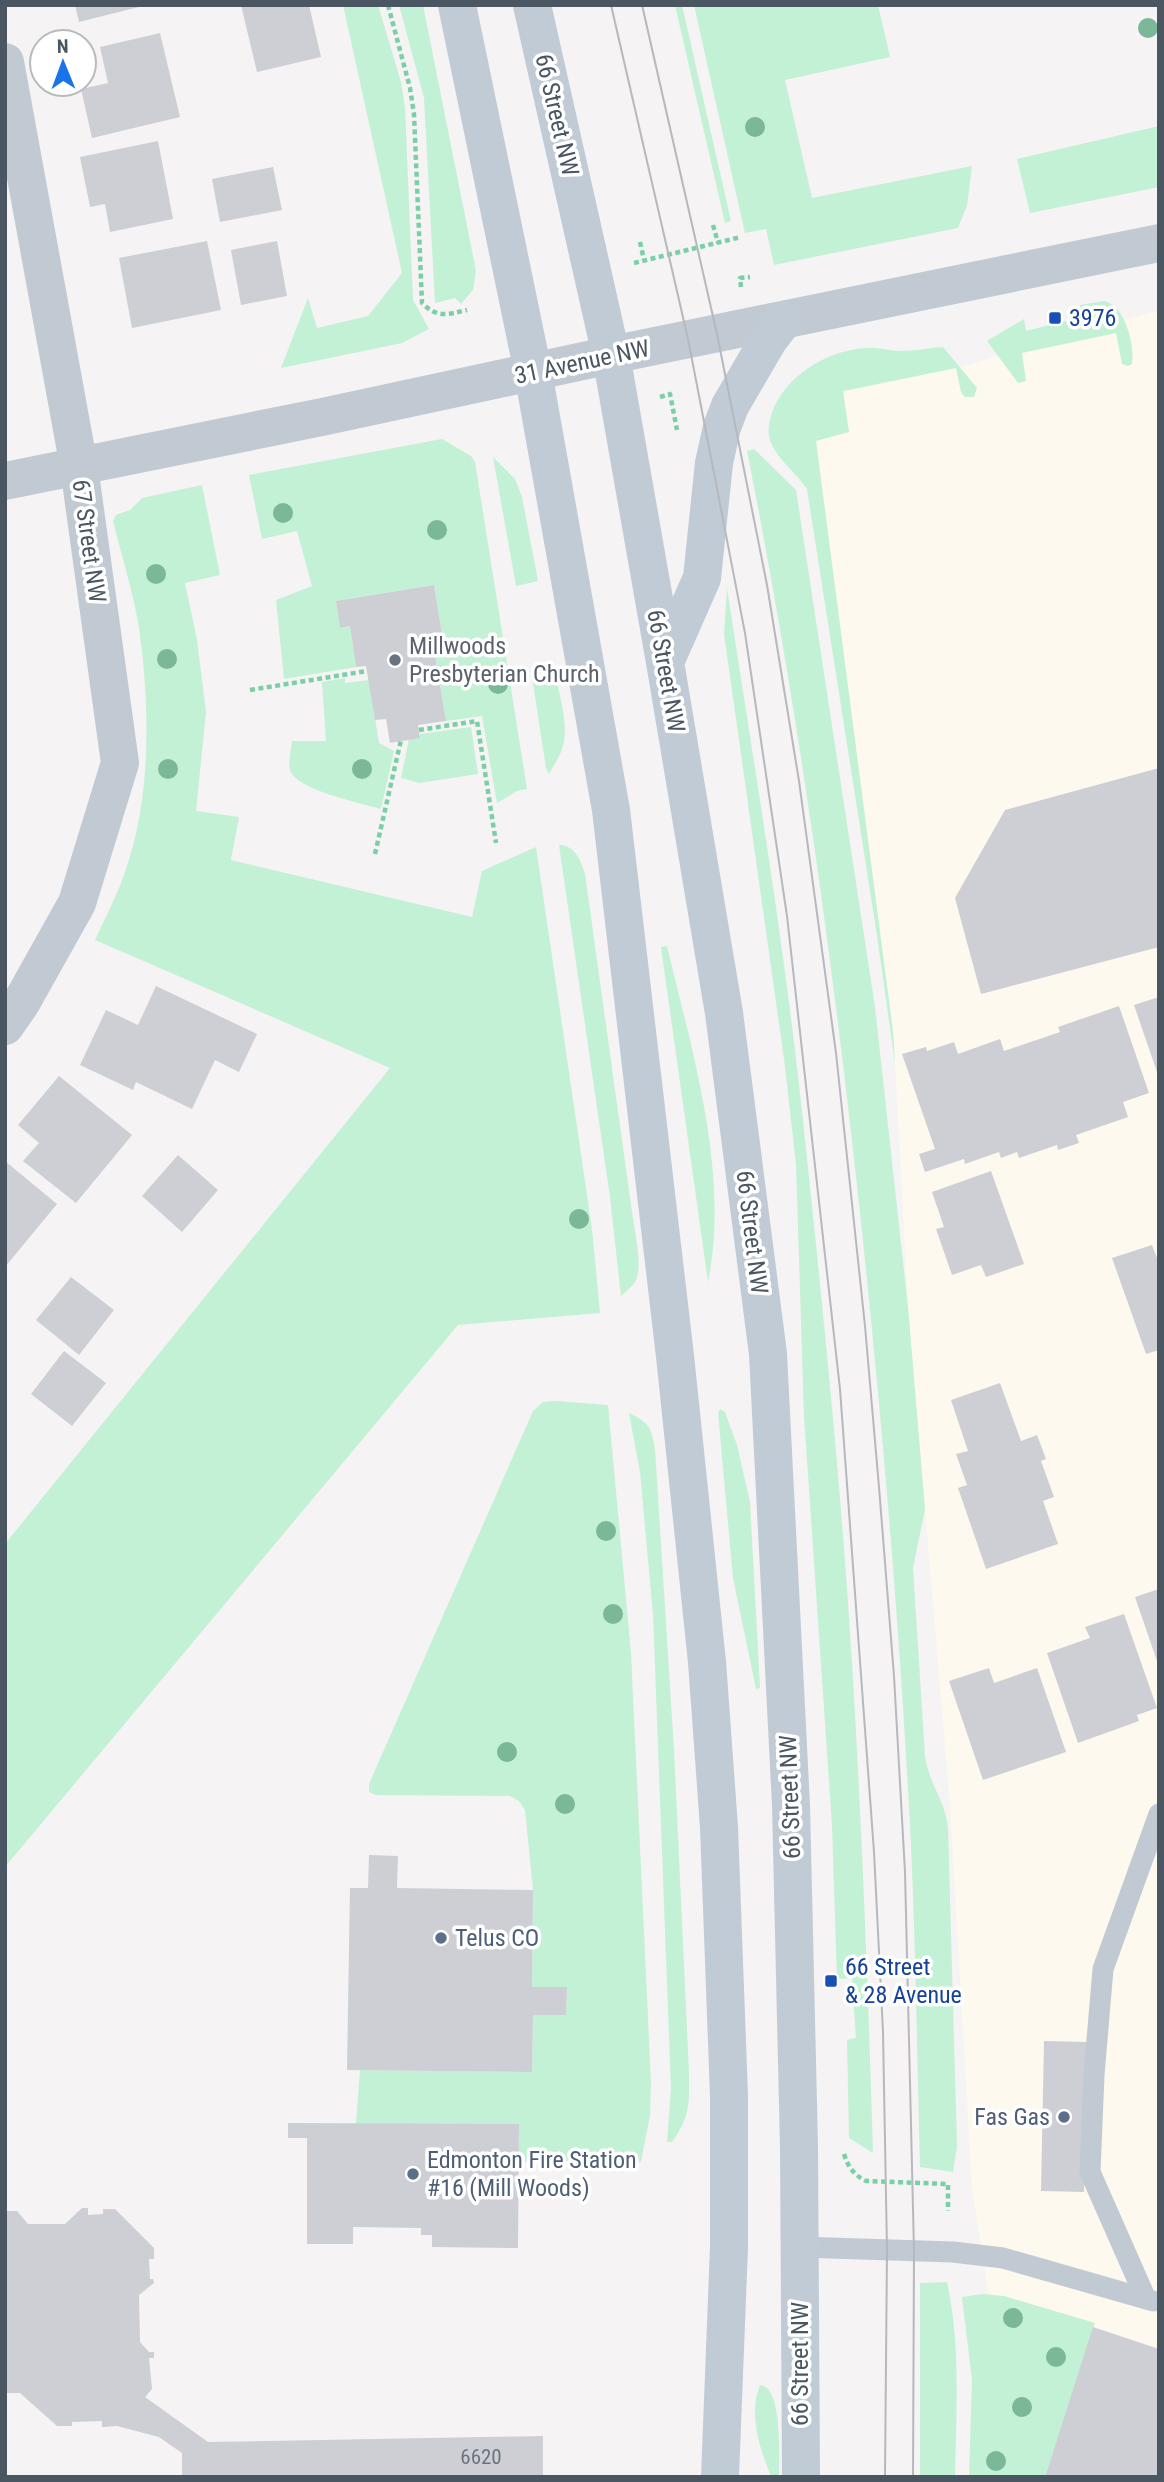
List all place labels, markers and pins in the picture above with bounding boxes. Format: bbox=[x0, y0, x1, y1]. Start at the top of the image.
place label: 3976 bbox=[1069, 304, 1116, 332]
marker: 3976 bbox=[1047, 310, 1063, 326]
place label: Millwoods Presbyterian Church bbox=[409, 632, 600, 688]
marker: Millwoods Presbyterian Church bbox=[387, 652, 403, 668]
place label: Telus CO bbox=[455, 1924, 539, 1952]
marker: Telus CO bbox=[433, 1930, 449, 1946]
place label: 66 Street & 28 Avenue bbox=[845, 1953, 962, 2009]
marker: 66 Street & 28 Avenue bbox=[823, 1973, 839, 1989]
place label: Fas Gas bbox=[974, 2103, 1050, 2131]
marker: Fas Gas bbox=[1056, 2109, 1072, 2125]
place label: Edmonton Fire Station #16 (Mill Woods) bbox=[427, 2146, 637, 2202]
marker: Edmonton Fire Station #16 (Mill Woods) bbox=[405, 2166, 421, 2182]

